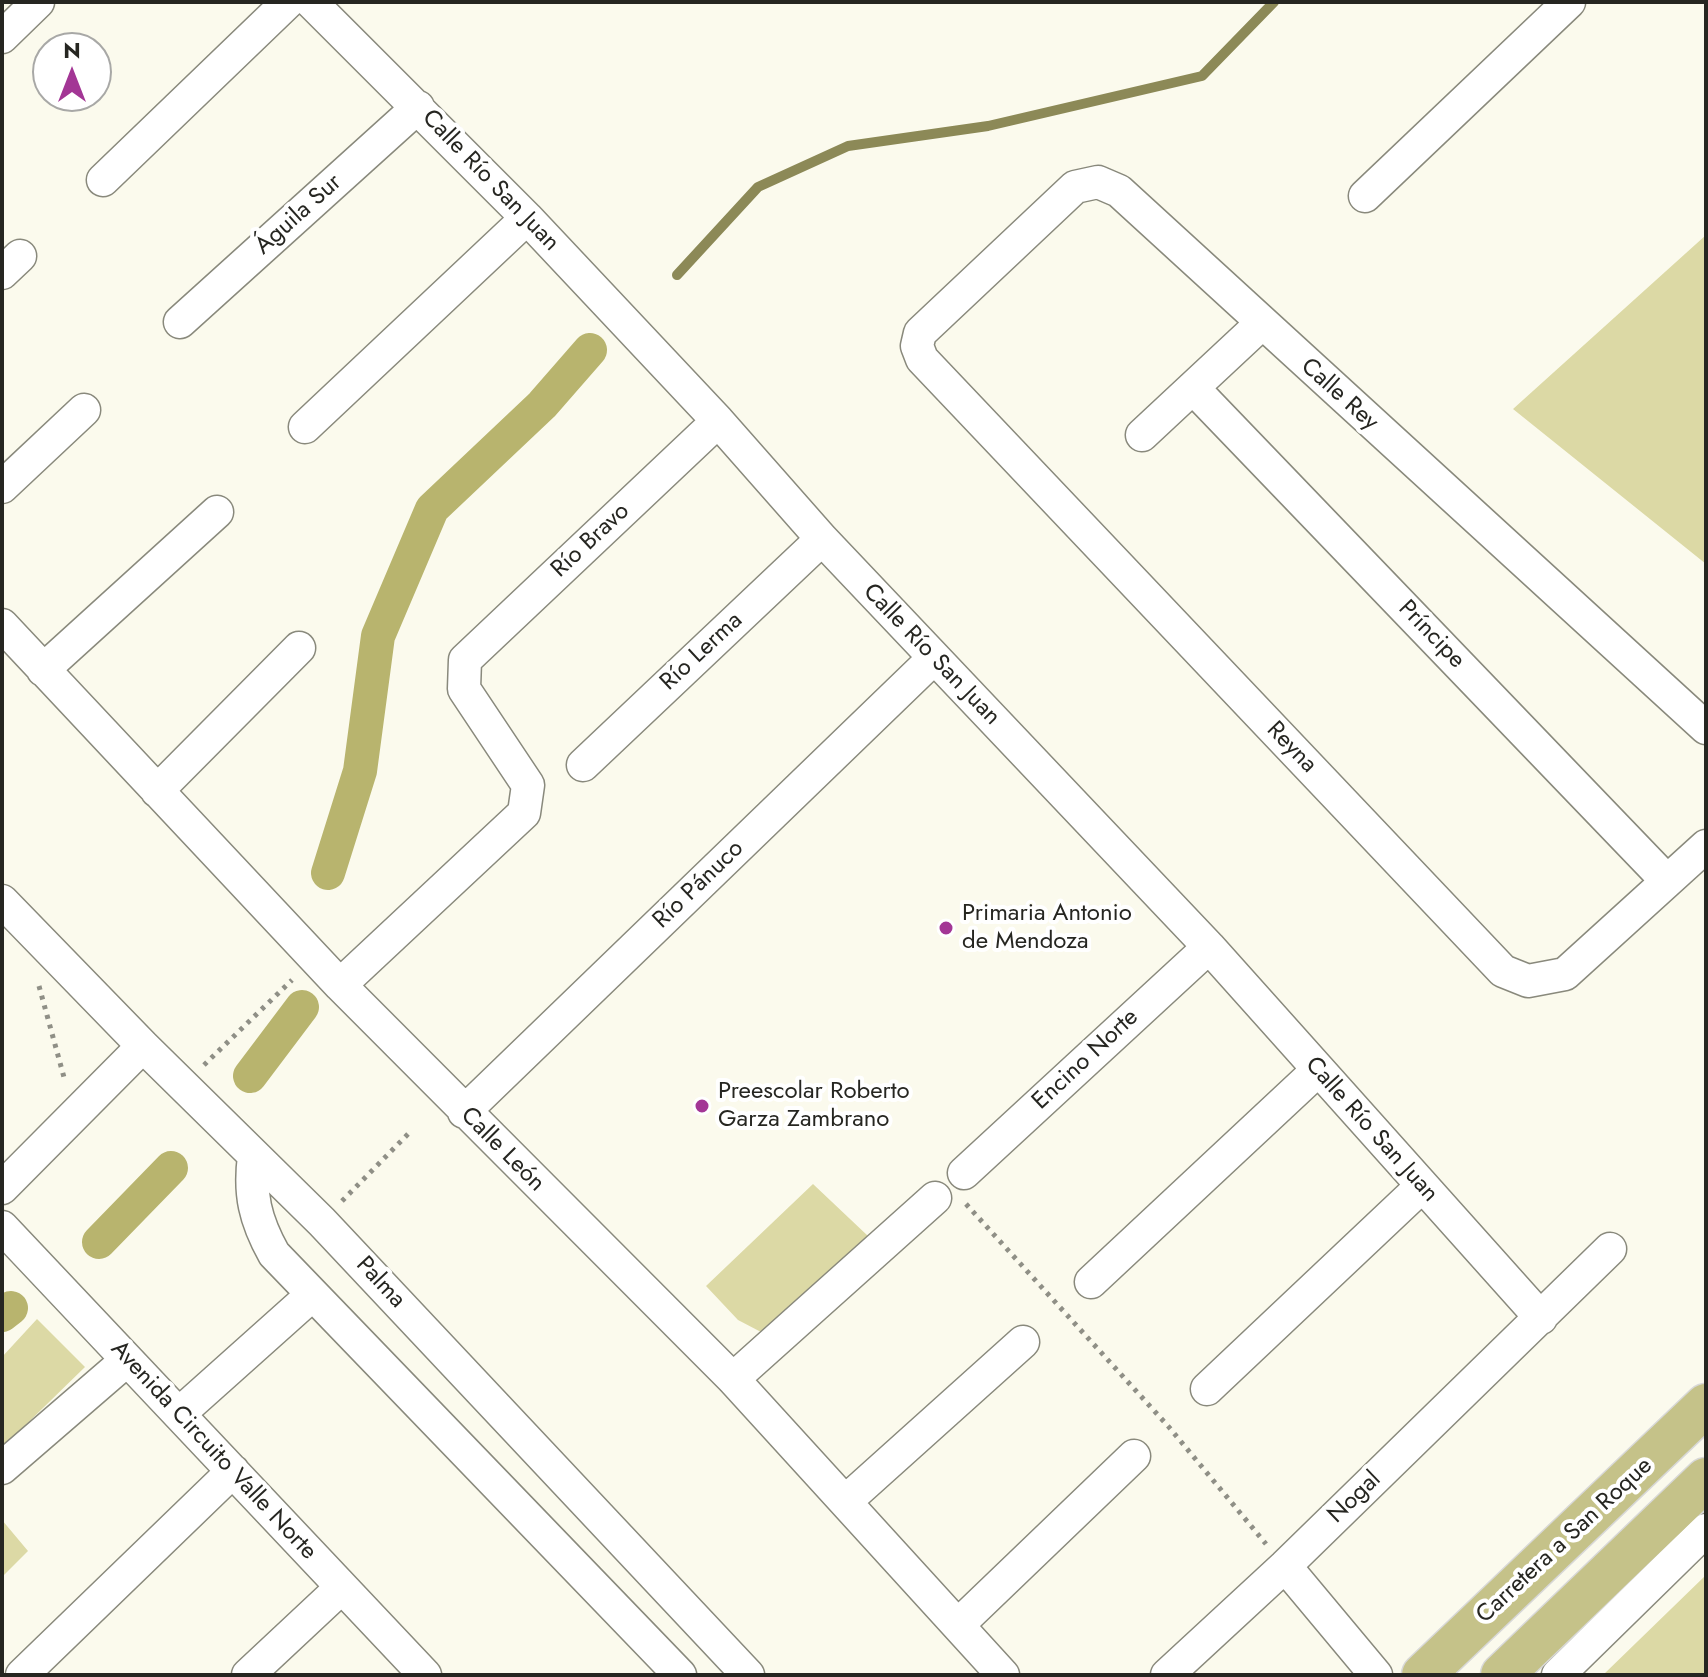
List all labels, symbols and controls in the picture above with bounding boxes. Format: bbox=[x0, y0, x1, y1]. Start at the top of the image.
north arrow bbox=[32, 32, 112, 112]
text: N bbox=[63, 34, 81, 66]
street label: Calle Río San Juan bbox=[415, 104, 565, 258]
street label: Águila Sur bbox=[250, 169, 348, 261]
street label: Calle Rey bbox=[1294, 353, 1384, 437]
street label: Río Bravo bbox=[546, 498, 636, 584]
street label: Calle Río San Juan bbox=[856, 578, 1006, 732]
street label: Príncipe bbox=[1392, 595, 1470, 675]
street label: Río Lerma bbox=[655, 607, 749, 697]
street label: Reyna bbox=[1260, 716, 1322, 780]
street label: Río Pánuco bbox=[648, 835, 750, 935]
place label: Primaria Antonio de Mendoza bbox=[962, 900, 1132, 956]
marker: Primaria Antonio de Mendoza bbox=[937, 919, 955, 937]
street label: Encino Norte bbox=[1027, 1004, 1145, 1116]
street label: Calle Río San Juan bbox=[1298, 1051, 1444, 1209]
place label: Preescolar Roberto Garza Zambrano bbox=[718, 1078, 910, 1134]
marker: Preescolar Roberto Garza Zambrano bbox=[693, 1097, 711, 1115]
street label: Calle León bbox=[454, 1102, 550, 1198]
street label: Palma bbox=[349, 1251, 411, 1315]
street label: Avenida Circuito Valle Norte bbox=[104, 1335, 322, 1567]
street label: Carretera a San Roque bbox=[1471, 1452, 1659, 1630]
street label: Nogal bbox=[1323, 1466, 1387, 1530]

